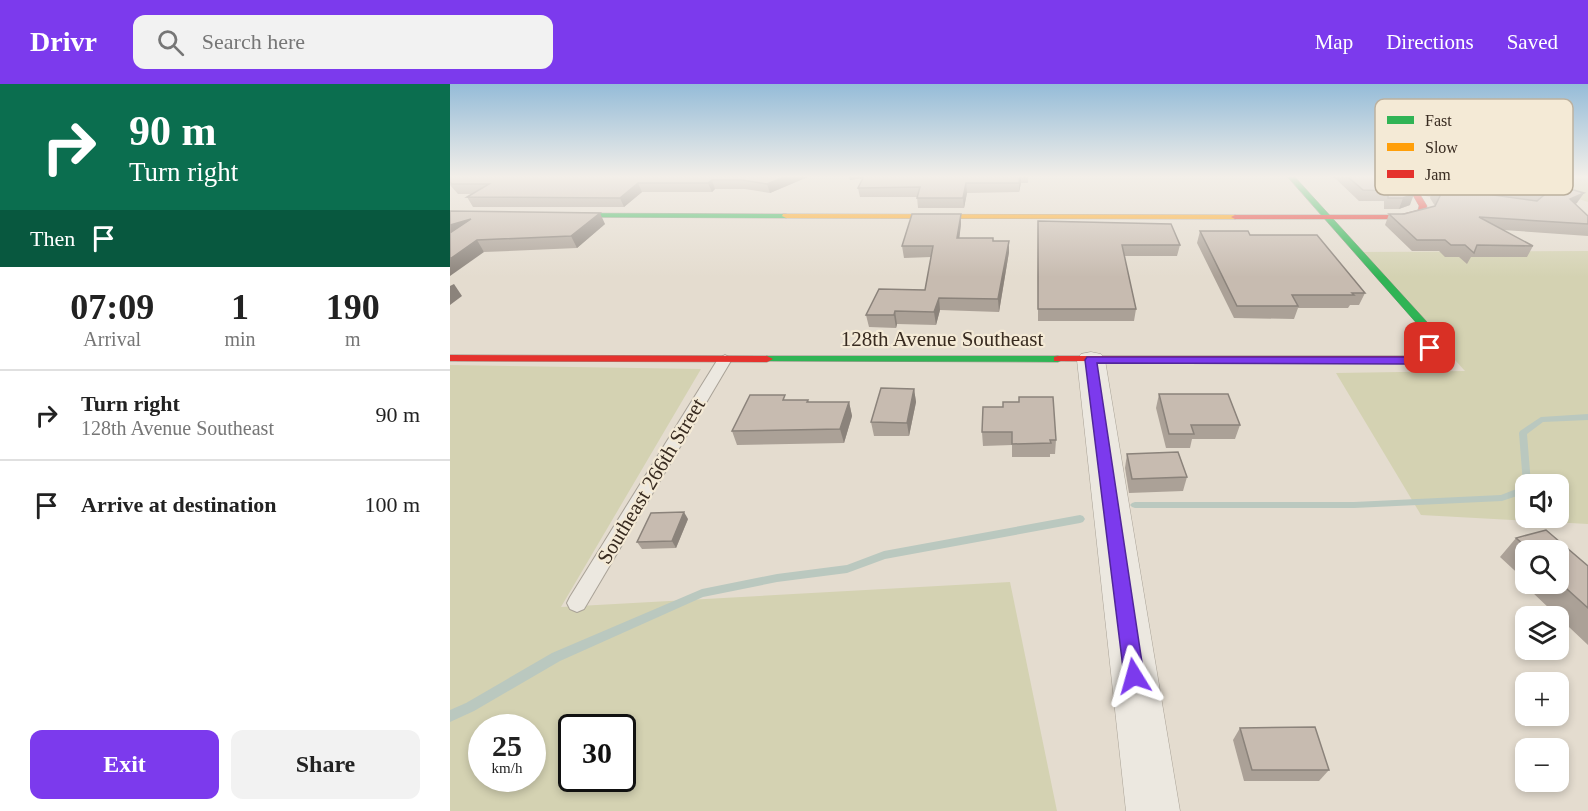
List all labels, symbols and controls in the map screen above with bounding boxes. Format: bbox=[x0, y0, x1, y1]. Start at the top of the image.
search box bbox=[133, 15, 553, 69]
text: Drivr bbox=[30, 26, 97, 57]
icon: search bbox=[154, 26, 187, 59]
text: Search here bbox=[202, 29, 305, 54]
text: Map bbox=[1315, 30, 1353, 54]
text: Directions bbox=[1386, 30, 1474, 54]
text: Saved bbox=[1507, 30, 1558, 54]
legend bbox=[1375, 99, 1573, 195]
icon: right bbox=[30, 108, 108, 186]
text: 90 m bbox=[129, 108, 217, 154]
text: Fast bbox=[1425, 112, 1452, 129]
text: Slow bbox=[1425, 139, 1458, 156]
text: Turn right bbox=[129, 157, 238, 187]
text: Jam bbox=[1425, 166, 1451, 183]
icon: arrive bbox=[87, 222, 120, 255]
text: Then bbox=[30, 226, 75, 251]
text: 07:09 bbox=[70, 287, 154, 327]
text: 1 bbox=[231, 287, 249, 327]
text: 190 bbox=[326, 287, 380, 327]
pin bbox=[1404, 322, 1455, 373]
street label: 128th Avenue Southeast bbox=[841, 327, 1043, 351]
text: Arrival bbox=[83, 328, 141, 350]
text: min bbox=[224, 328, 256, 350]
text: m bbox=[345, 328, 361, 350]
icon: arrive bbox=[1413, 331, 1446, 364]
text: Turn right bbox=[81, 391, 180, 416]
street label: Southeast 266th Street bbox=[592, 394, 710, 568]
icon: right bbox=[30, 399, 63, 432]
text: 90 m bbox=[375, 402, 420, 427]
text: 128th Avenue Southeast bbox=[81, 417, 274, 439]
map controls bbox=[1515, 474, 1569, 792]
button: sound bbox=[1515, 474, 1569, 528]
icon: arrive bbox=[30, 489, 63, 522]
text: Arrive at destination bbox=[81, 492, 277, 517]
text: 100 m bbox=[364, 492, 420, 517]
button: search bbox=[1515, 540, 1569, 594]
button: layers bbox=[1515, 606, 1569, 660]
position arrow bbox=[1102, 644, 1166, 708]
button: + bbox=[1515, 672, 1569, 726]
speed limit sign: 30 bbox=[558, 714, 636, 792]
text: 25 bbox=[492, 729, 522, 762]
button: Exit bbox=[30, 730, 219, 799]
button: Share bbox=[231, 730, 420, 799]
button: − bbox=[1515, 738, 1569, 792]
text: km/h bbox=[492, 760, 522, 776]

